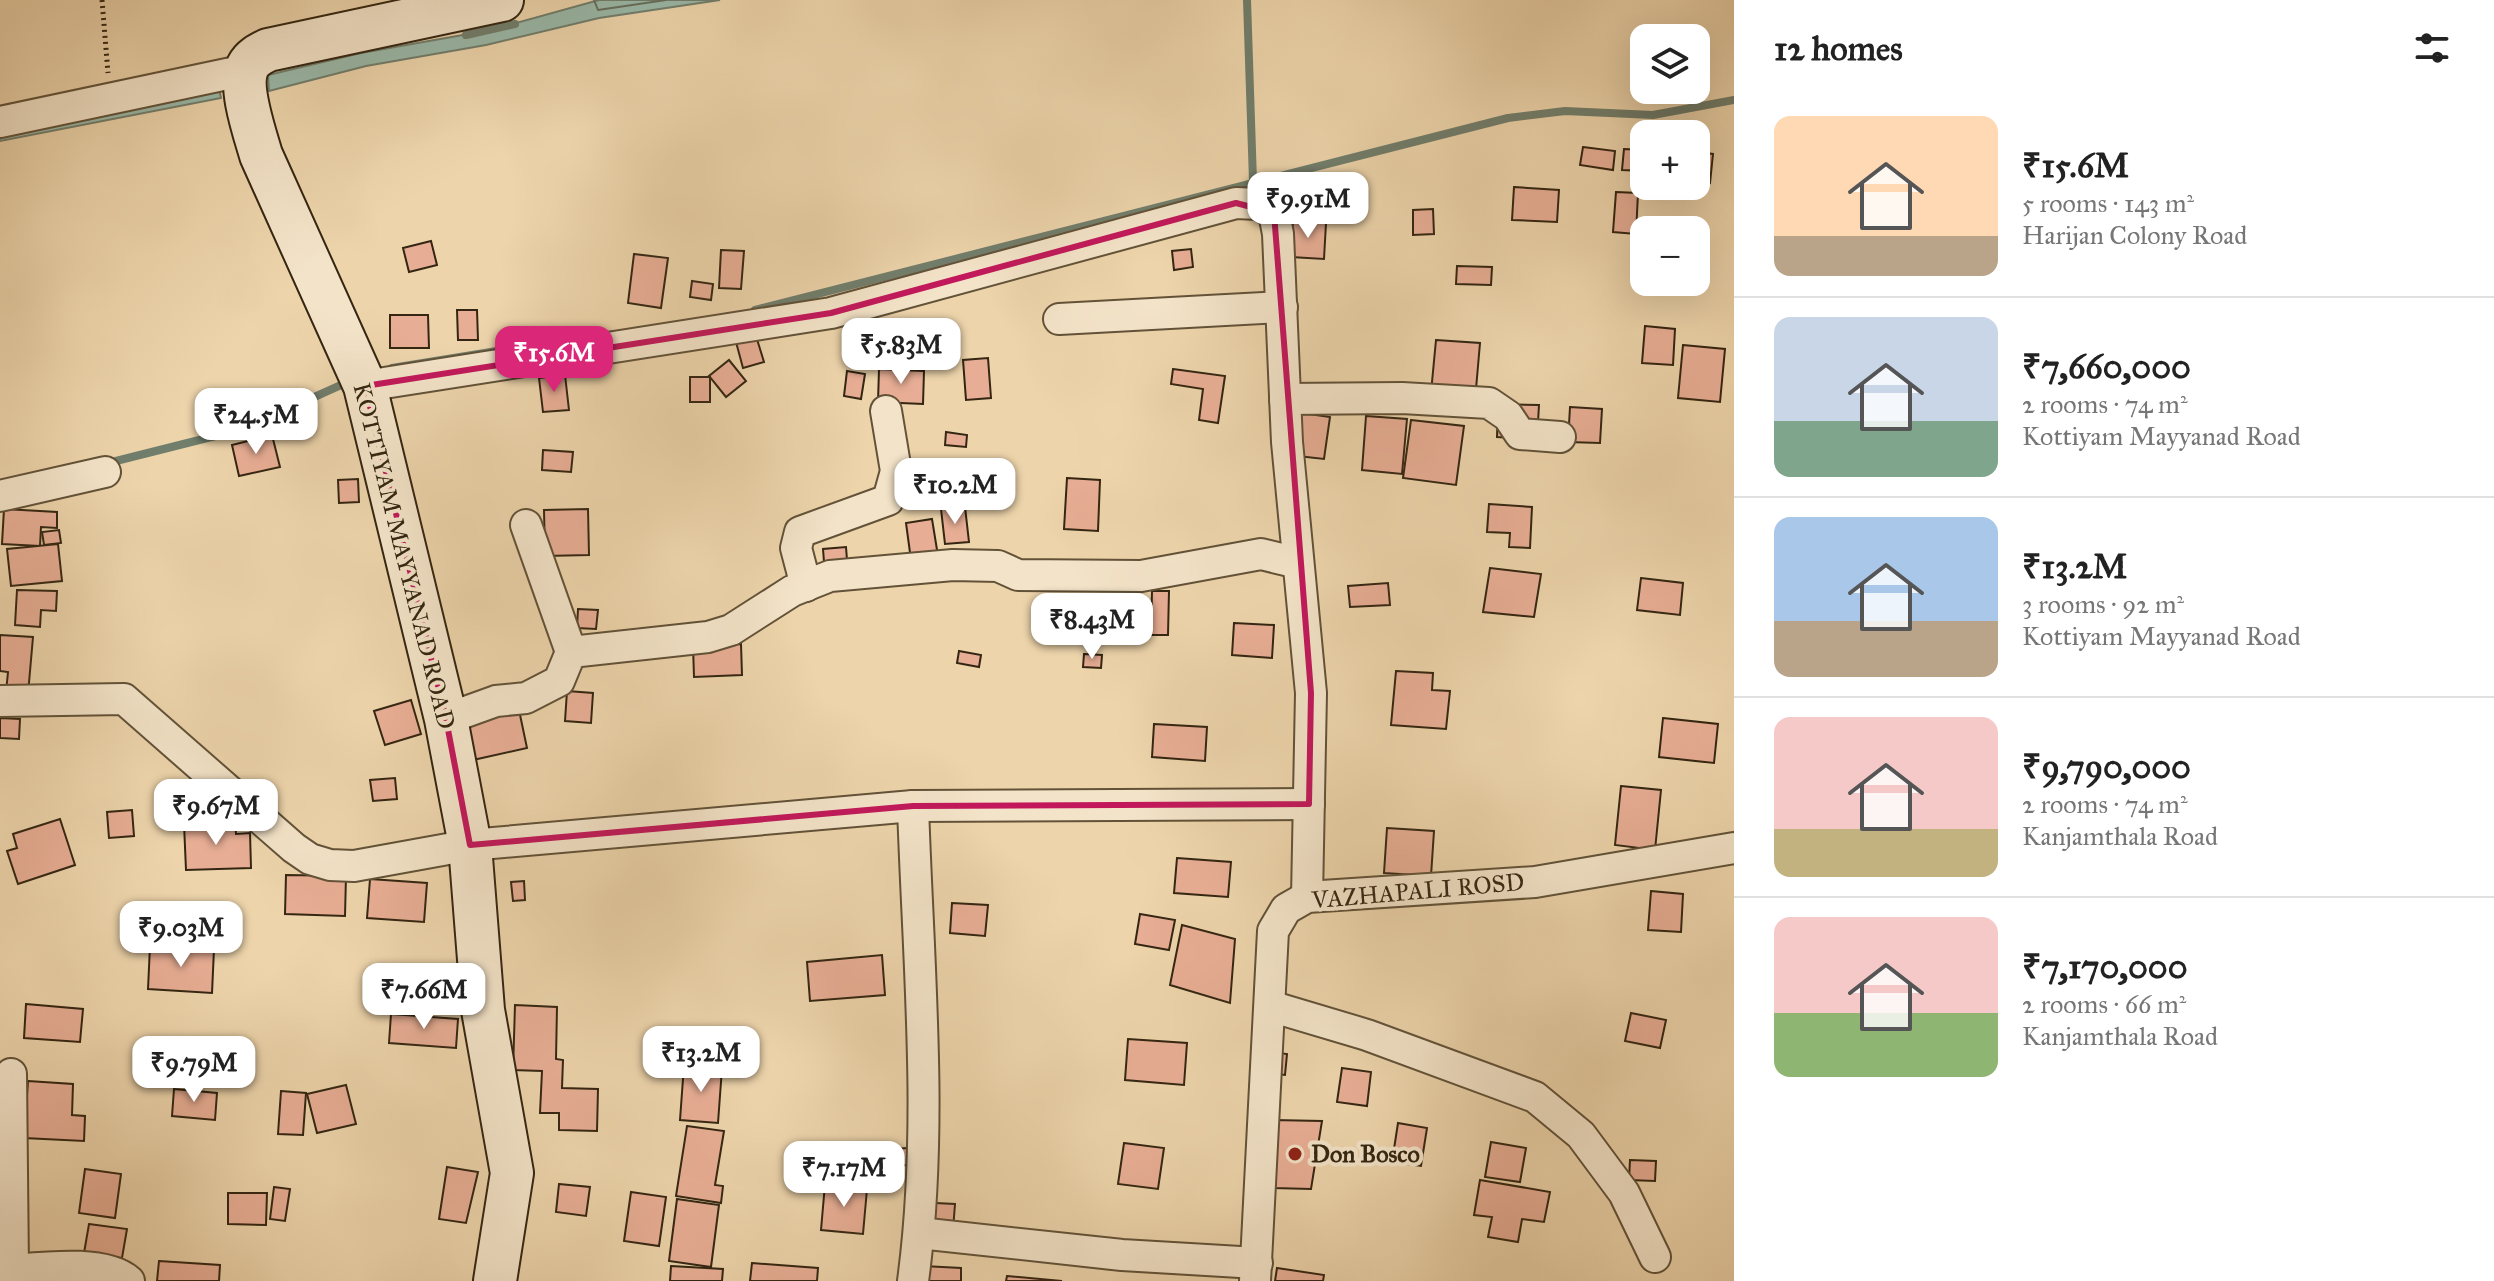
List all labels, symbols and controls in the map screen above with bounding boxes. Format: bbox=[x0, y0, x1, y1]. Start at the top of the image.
map controls bbox=[1630, 24, 1710, 296]
button: layers bbox=[1630, 24, 1710, 104]
icon: filters bbox=[2410, 26, 2454, 70]
text: 12 homes bbox=[1774, 28, 1903, 69]
button: + bbox=[1630, 120, 1710, 200]
text: ₹15.6M bbox=[2022, 145, 2129, 186]
icon: home bbox=[1838, 148, 1934, 244]
pin: ₹9.91M bbox=[1243, 172, 1373, 240]
text: ₹9.91M bbox=[1265, 182, 1351, 214]
text: 5 rooms · 143 m² bbox=[2022, 187, 2194, 219]
button: − bbox=[1630, 216, 1710, 296]
text: Harijan Colony Road bbox=[2022, 219, 2247, 251]
pin: ₹5.83M bbox=[836, 318, 966, 386]
pin: ₹15.6M bbox=[489, 326, 619, 394]
text: ₹5.83M bbox=[860, 328, 942, 360]
text: ₹15.6M bbox=[513, 336, 595, 368]
text: ₹7,660,000 bbox=[2022, 346, 2191, 387]
icon: home bbox=[1838, 349, 1934, 445]
street label: KOTTIYAM MAYYANAD ROAD bbox=[346, 380, 462, 732]
pin: ₹24.5M bbox=[191, 388, 321, 456]
text: 2 rooms · 74 m² bbox=[2022, 388, 2188, 420]
text: ₹24.5M bbox=[213, 398, 299, 430]
text: Kottiyam Mayyanad Road bbox=[2022, 420, 2301, 452]
pin: ₹10.2M bbox=[890, 458, 1020, 526]
text: ₹10.2M bbox=[912, 468, 998, 500]
text: ₹13.2M bbox=[2022, 546, 2127, 587]
icon: home bbox=[1838, 549, 1934, 645]
text: 3 rooms · 92 m² bbox=[2022, 588, 2184, 620]
pin: ₹8.43M bbox=[1027, 593, 1157, 661]
text: ₹8.43M bbox=[1049, 603, 1135, 635]
text: Kottiyam Mayyanad Road bbox=[2022, 620, 2301, 652]
text: ₹9,790,000 bbox=[2022, 746, 2191, 787]
icon: home bbox=[1838, 749, 1934, 845]
pin: ₹9.67M bbox=[151, 779, 281, 847]
text: 2 rooms · 74 m² bbox=[2022, 788, 2188, 820]
text: ₹9.67M bbox=[172, 789, 260, 821]
text: Kanjamthala Road bbox=[2022, 820, 2218, 852]
street label: VAZHAPALI ROSD bbox=[1310, 867, 1525, 915]
pin: ₹9.03M bbox=[116, 901, 246, 969]
text: ₹9.03M bbox=[138, 911, 224, 943]
text: ₹7,170,000 bbox=[2022, 946, 2187, 987]
icon: home bbox=[1838, 949, 1934, 1045]
pin: ₹7.66M bbox=[359, 963, 489, 1031]
text: ₹7.66M bbox=[380, 973, 468, 1005]
text: 2 rooms · 66 m² bbox=[2022, 988, 2186, 1020]
text: Kanjamthala Road bbox=[2022, 1020, 2218, 1052]
pin: ₹13.2M bbox=[636, 1026, 766, 1094]
pin: ₹9.79M bbox=[129, 1036, 259, 1104]
text: ₹13.2M bbox=[661, 1036, 741, 1068]
text: ₹9.79M bbox=[150, 1046, 238, 1078]
place label: Don Bosco bbox=[1311, 1139, 1420, 1169]
pin: ₹7.17M bbox=[779, 1141, 909, 1209]
marker: Don Bosco bbox=[1286, 1145, 1304, 1163]
text: ₹7.17M bbox=[802, 1151, 886, 1183]

